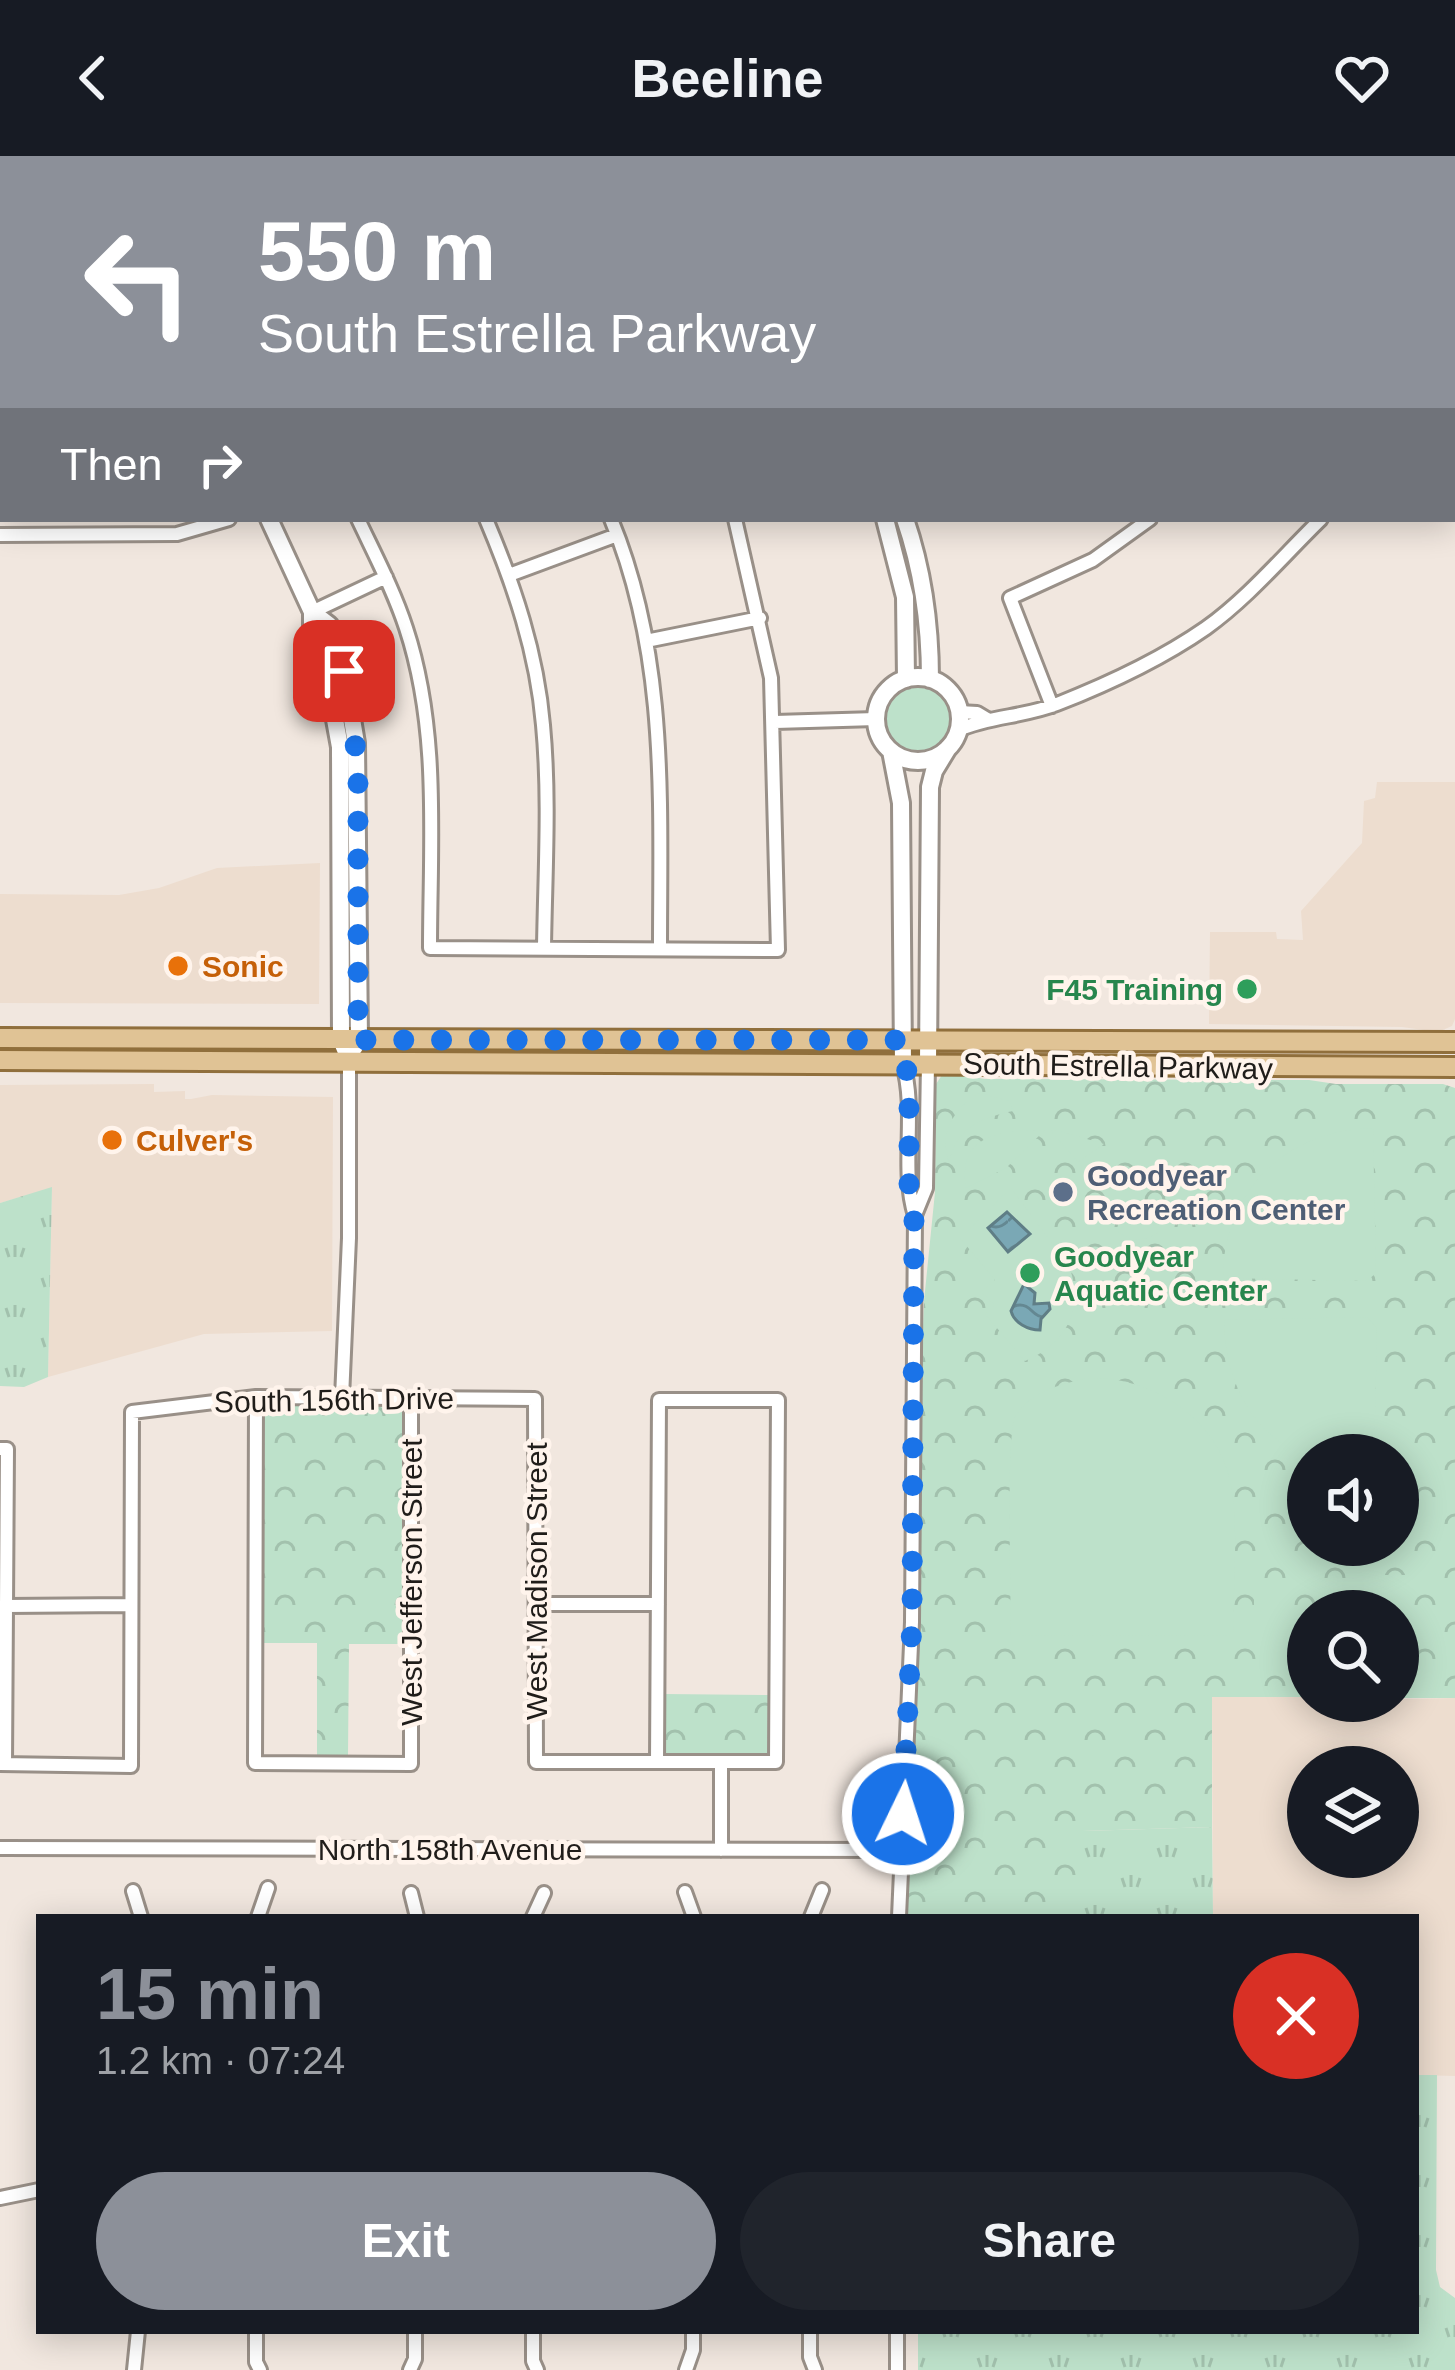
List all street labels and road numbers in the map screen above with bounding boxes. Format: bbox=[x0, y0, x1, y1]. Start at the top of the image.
street label: South Estrella Parkway bbox=[963, 1047, 1273, 1085]
street label: South 156th Drive bbox=[214, 1381, 454, 1419]
street label: West Jefferson Street bbox=[395, 1438, 428, 1726]
street label: West Madison Street bbox=[520, 1441, 553, 1720]
street label: North 158th Avenue bbox=[318, 1833, 582, 1866]

